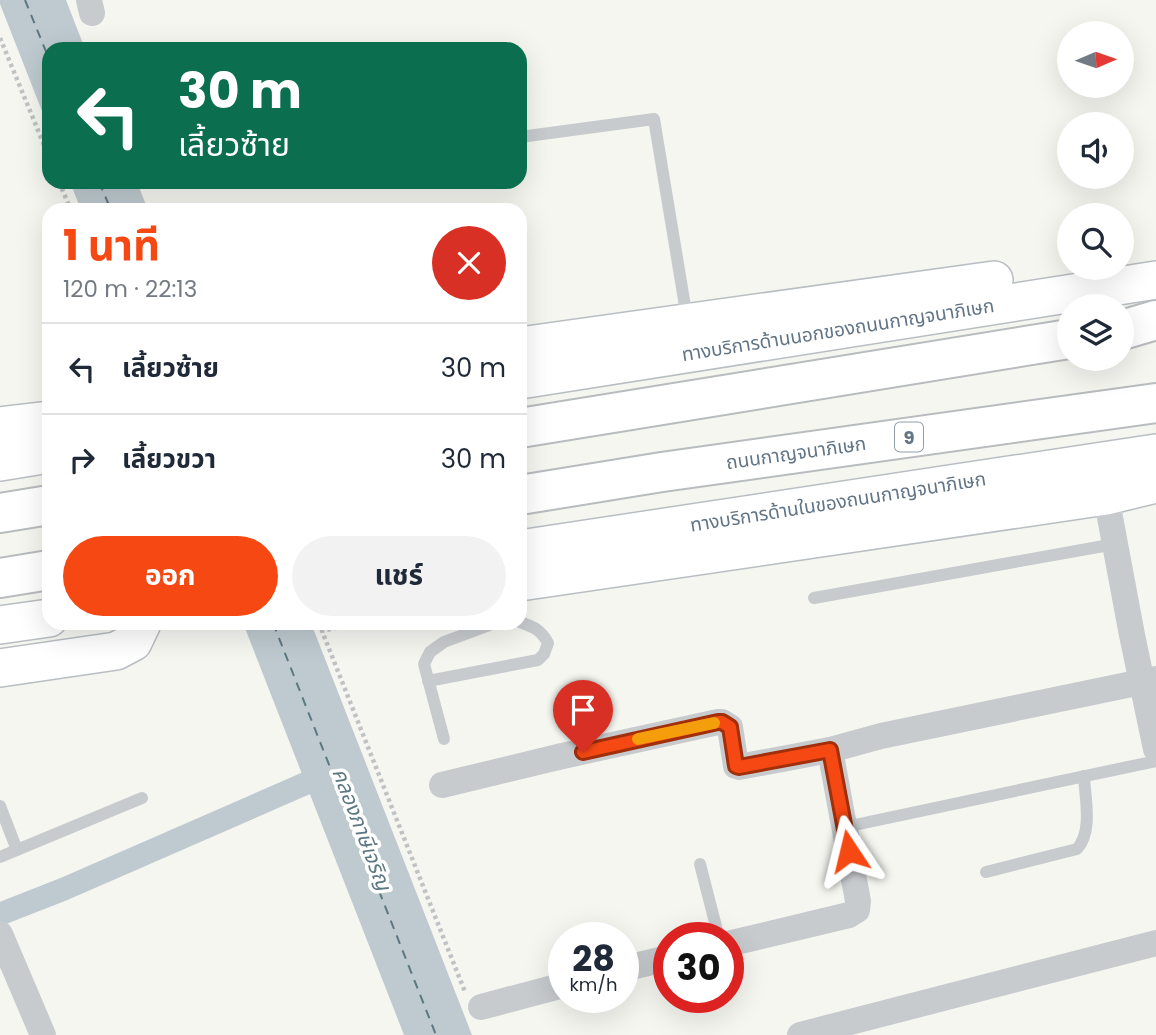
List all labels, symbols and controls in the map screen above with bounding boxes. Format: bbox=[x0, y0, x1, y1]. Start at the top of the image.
north arrow bbox=[1057, 21, 1134, 98]
map controls bbox=[1057, 21, 1134, 371]
text: 30 m bbox=[178, 57, 302, 125]
icon: left bbox=[63, 70, 154, 161]
button: sound bbox=[1057, 112, 1134, 189]
text: เลี้ยวซ้าย bbox=[178, 122, 290, 167]
button: search bbox=[1057, 203, 1134, 280]
text: 1 นาที bbox=[63, 216, 160, 275]
button: close bbox=[432, 226, 506, 300]
text: 120 m · 22:13 bbox=[63, 273, 197, 305]
street label: ทางบริการด้านนอกของถนนกาญจนาภิเษก bbox=[680, 292, 996, 368]
button: layers bbox=[1057, 294, 1134, 371]
icon: left bbox=[63, 350, 101, 388]
text: เลี้ยวซ้าย bbox=[122, 350, 219, 386]
text: 30 m bbox=[441, 350, 506, 386]
road number: 9 bbox=[895, 422, 923, 452]
street label: ถนนกาญจนาภิเษก bbox=[724, 430, 868, 476]
icon: right bbox=[63, 441, 101, 479]
text: เลี้ยวขวา bbox=[122, 441, 216, 477]
text: 30 m bbox=[441, 441, 506, 477]
street label: ทางบริการด้านในของถนนกาญจนาภิเษก bbox=[688, 465, 988, 539]
button: ออก bbox=[63, 536, 278, 616]
button: แชร์ bbox=[292, 536, 506, 616]
pin bbox=[553, 680, 613, 752]
icon: arrive bbox=[564, 691, 602, 729]
water label: คลองภาษีเจริญ bbox=[325, 764, 399, 896]
position arrow bbox=[812, 814, 886, 888]
speed limit sign: 30 bbox=[653, 922, 744, 1013]
text: 28 bbox=[572, 934, 615, 983]
text: km/h bbox=[570, 972, 617, 997]

